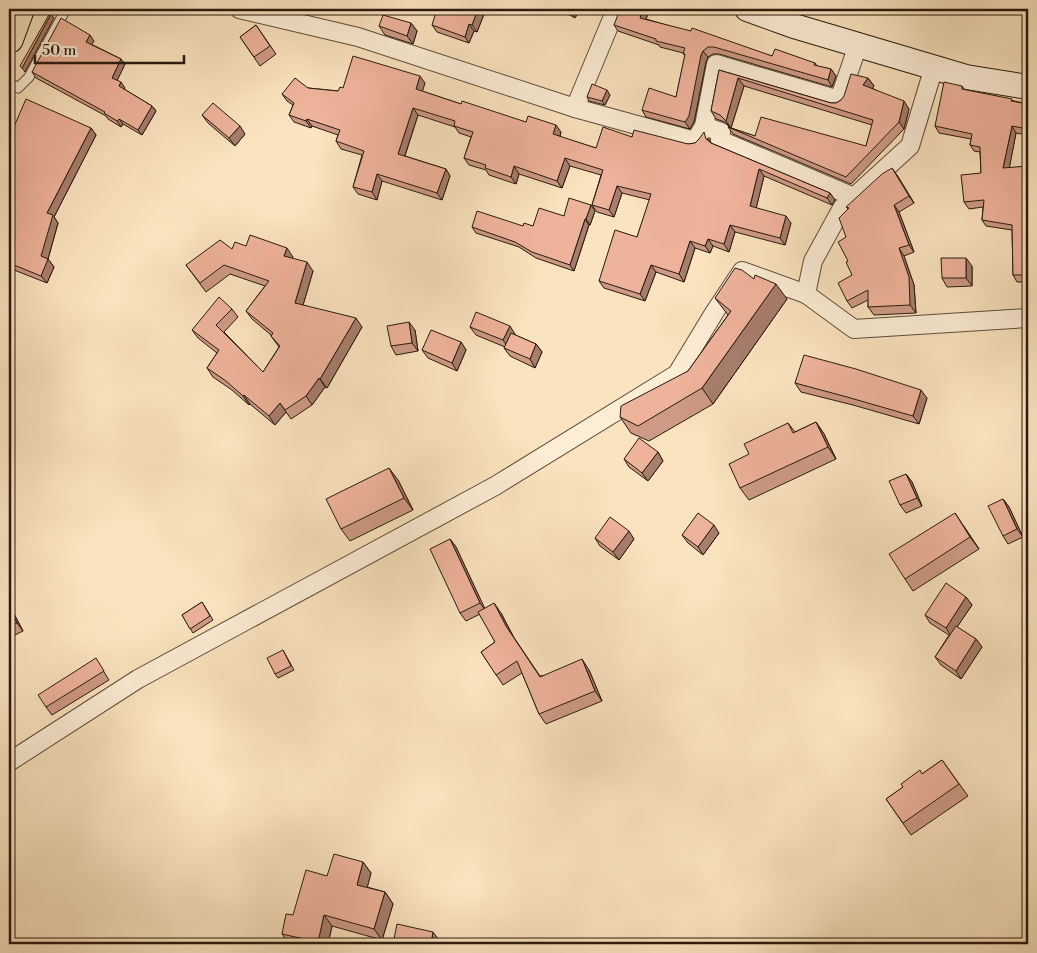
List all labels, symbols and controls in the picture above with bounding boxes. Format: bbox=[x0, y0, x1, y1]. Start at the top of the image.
scale bar bbox=[35, 32, 184, 64]
text: 50 m bbox=[42, 41, 76, 60]

